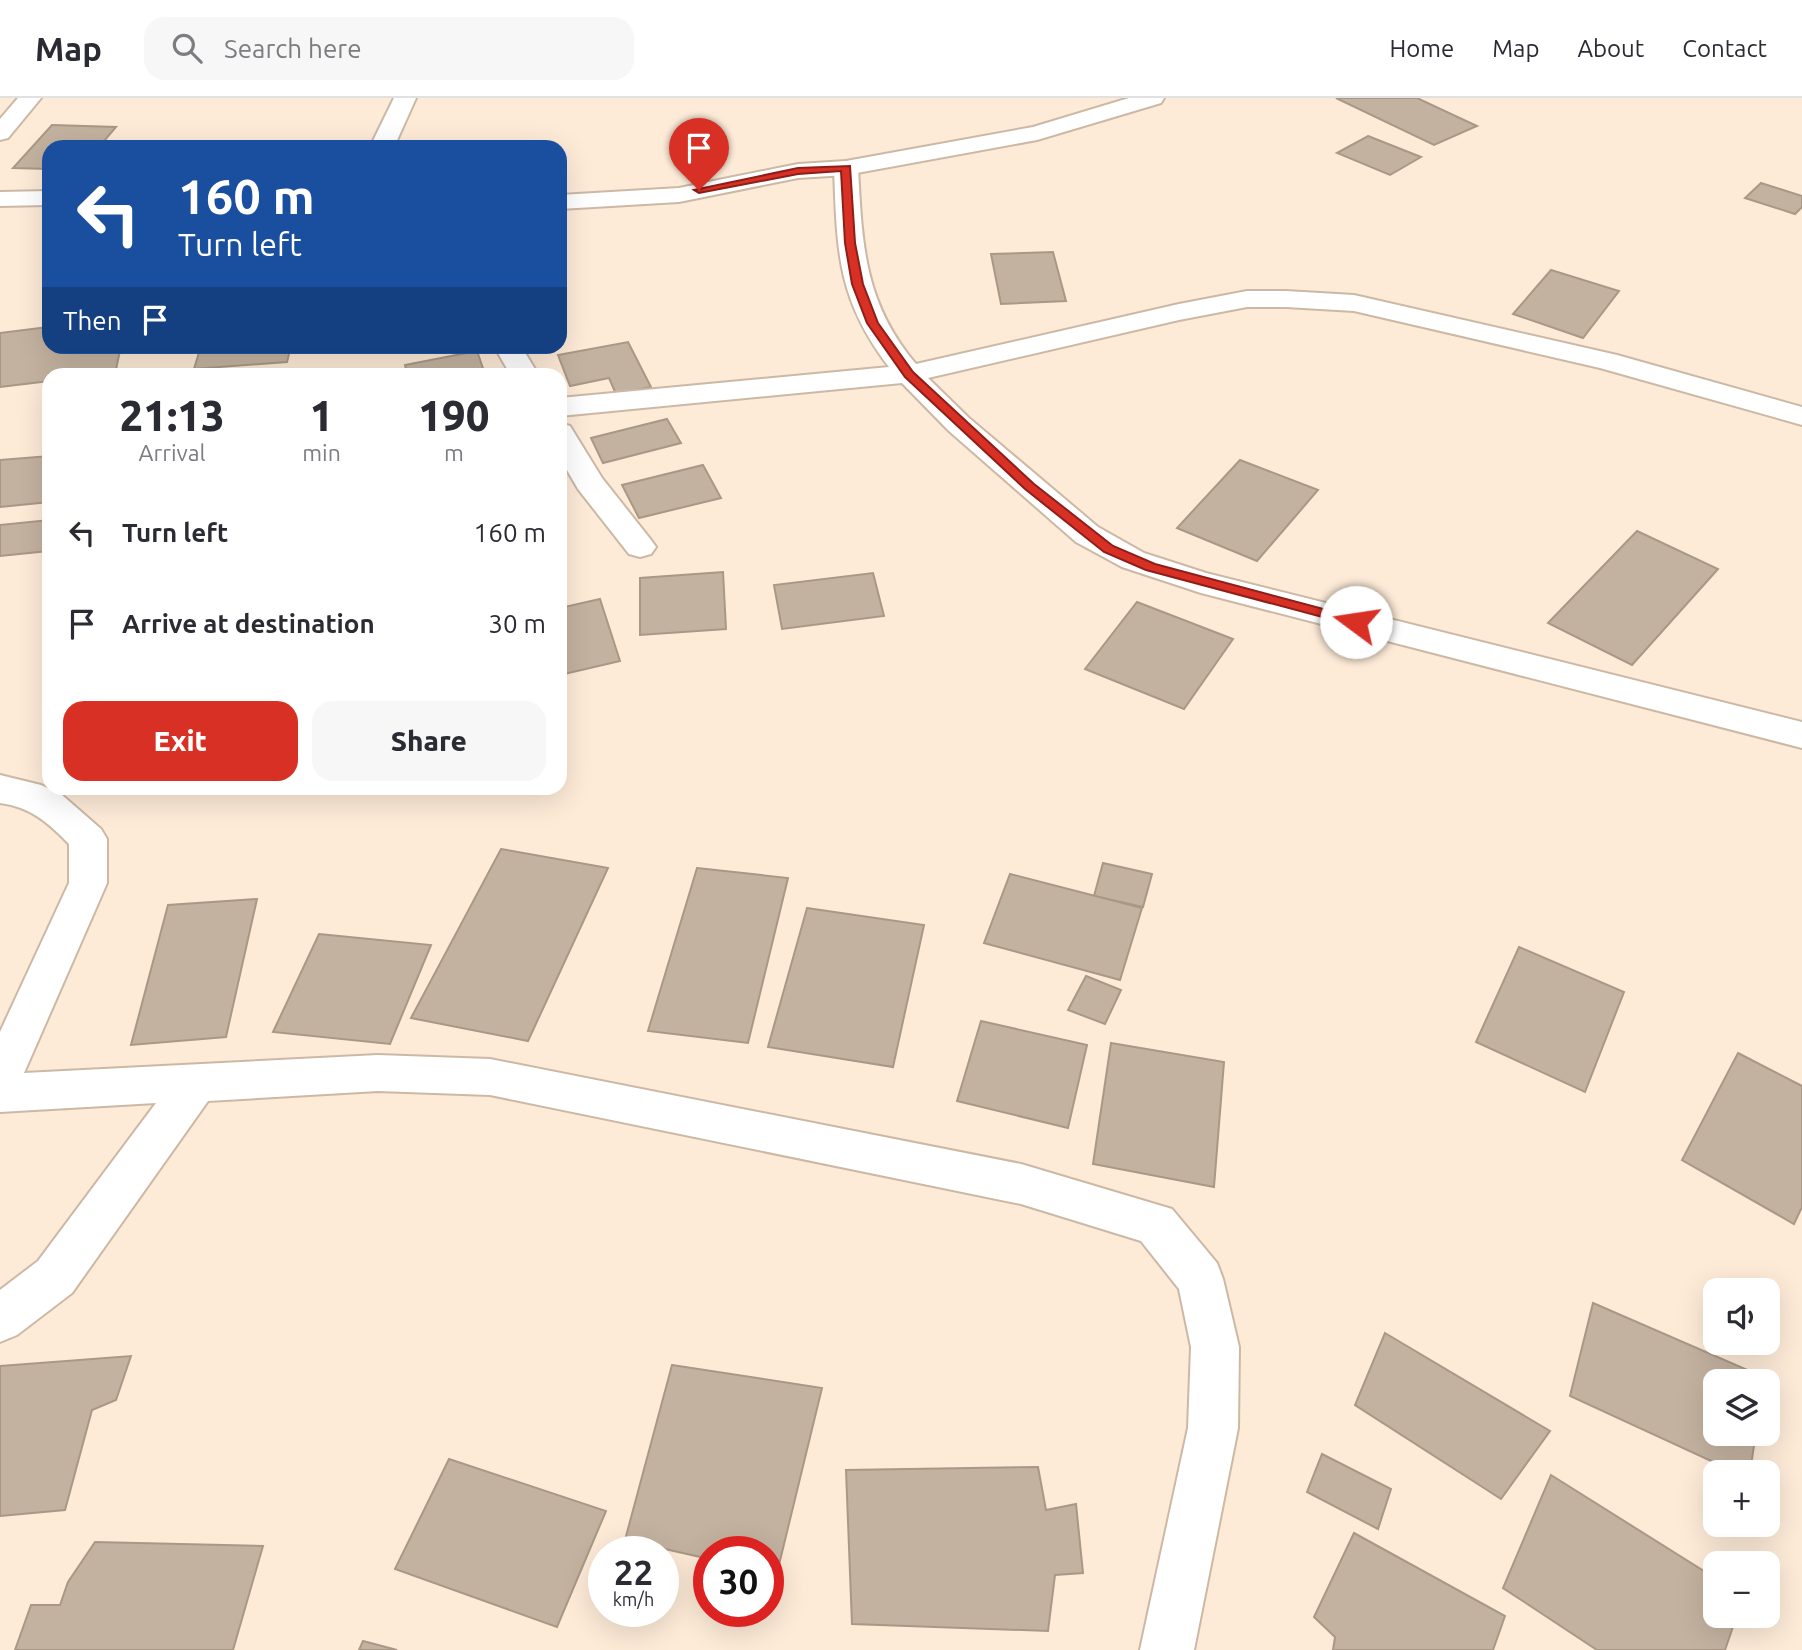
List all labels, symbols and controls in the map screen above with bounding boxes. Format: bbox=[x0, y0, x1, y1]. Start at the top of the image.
search box bbox=[144, 17, 634, 80]
icon: search bbox=[168, 29, 206, 67]
text: Map bbox=[35, 30, 102, 67]
text: Search here bbox=[224, 34, 362, 63]
text: Home bbox=[1389, 35, 1454, 62]
text: Map bbox=[1492, 35, 1539, 62]
text: About bbox=[1577, 35, 1644, 62]
text: Contact bbox=[1682, 35, 1767, 62]
pin bbox=[669, 118, 729, 190]
icon: arrive bbox=[680, 129, 718, 167]
icon: left bbox=[63, 168, 154, 259]
text: 160 m bbox=[178, 168, 315, 223]
text: Turn left bbox=[178, 226, 302, 262]
icon: arrive bbox=[136, 301, 174, 339]
text: Then bbox=[63, 306, 122, 335]
text: 21:13 bbox=[120, 392, 225, 439]
text: 1 bbox=[310, 392, 333, 439]
text: 190 bbox=[418, 392, 489, 439]
text: Arrival bbox=[139, 440, 206, 465]
text: min bbox=[302, 440, 341, 465]
text: m bbox=[444, 440, 464, 465]
icon: left bbox=[63, 514, 101, 552]
text: Turn left bbox=[122, 518, 228, 547]
text: 160 m bbox=[474, 518, 546, 547]
position arrow bbox=[1319, 585, 1393, 659]
icon: arrive bbox=[63, 605, 101, 643]
text: Arrive at destination bbox=[122, 609, 375, 638]
text: 30 m bbox=[488, 609, 546, 638]
button: Exit bbox=[63, 701, 298, 781]
button: Share bbox=[312, 701, 546, 781]
map controls bbox=[1703, 1278, 1780, 1628]
button: sound bbox=[1703, 1278, 1780, 1355]
button: layers bbox=[1703, 1369, 1780, 1446]
button: + bbox=[1703, 1460, 1780, 1537]
speed limit sign: 30 bbox=[693, 1536, 784, 1627]
button: − bbox=[1703, 1551, 1780, 1628]
text: 22 bbox=[614, 1552, 653, 1592]
text: km/h bbox=[613, 1589, 654, 1609]

